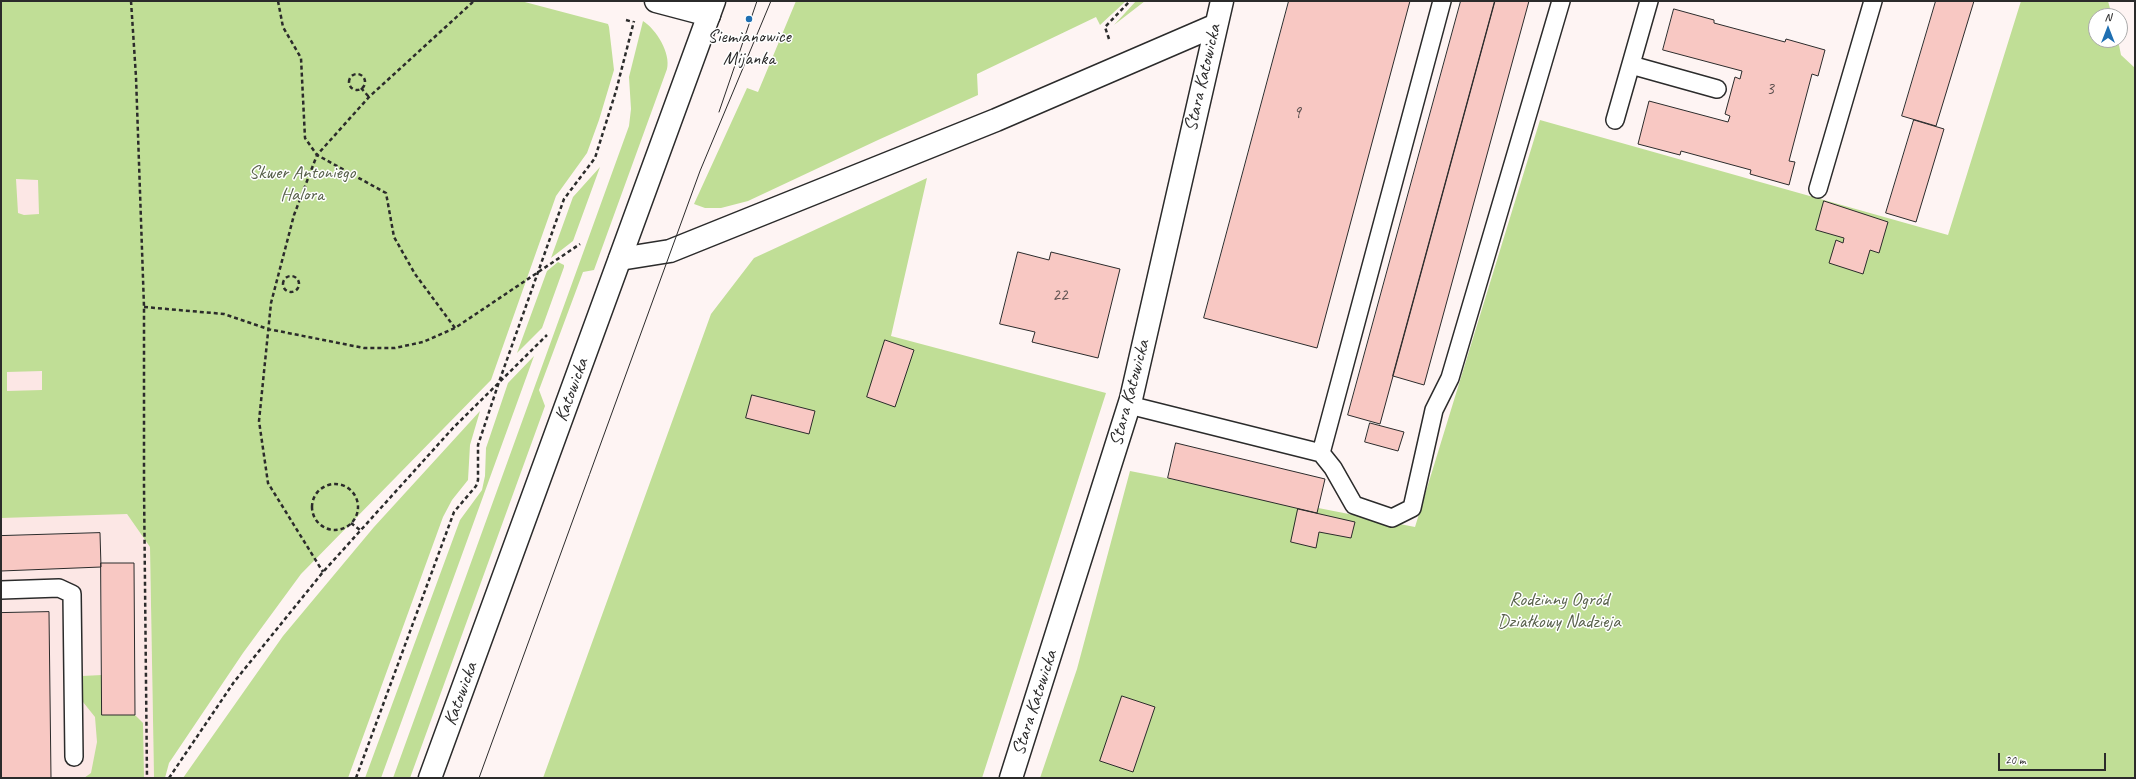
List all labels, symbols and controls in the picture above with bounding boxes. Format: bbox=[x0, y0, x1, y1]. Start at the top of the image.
north arrow bbox=[2088, 8, 2128, 48]
text: N bbox=[2105, 10, 2111, 24]
marker: Siemianowice Mijanka bbox=[744, 14, 754, 24]
street label: Stara Katowicka bbox=[1180, 22, 1226, 134]
place label: Siemianowice Mijanka bbox=[707, 26, 791, 70]
house number: 3 bbox=[1766, 80, 1774, 100]
house number: 9 bbox=[1293, 104, 1301, 124]
park label: Skwer Antoniego Halora bbox=[249, 162, 355, 206]
house number: 22 bbox=[1052, 286, 1068, 306]
street label: Stara Katowicka bbox=[1105, 337, 1155, 449]
street label: Katowicka bbox=[550, 355, 594, 425]
park label: Rodzinny Ogród Działkowy Nadzieja bbox=[1498, 589, 1620, 633]
street label: Stara Katowicka bbox=[1007, 648, 1063, 758]
street label: Katowicka bbox=[439, 659, 483, 729]
scale bar bbox=[2000, 745, 2108, 771]
text: 20 m bbox=[2005, 752, 2025, 768]

